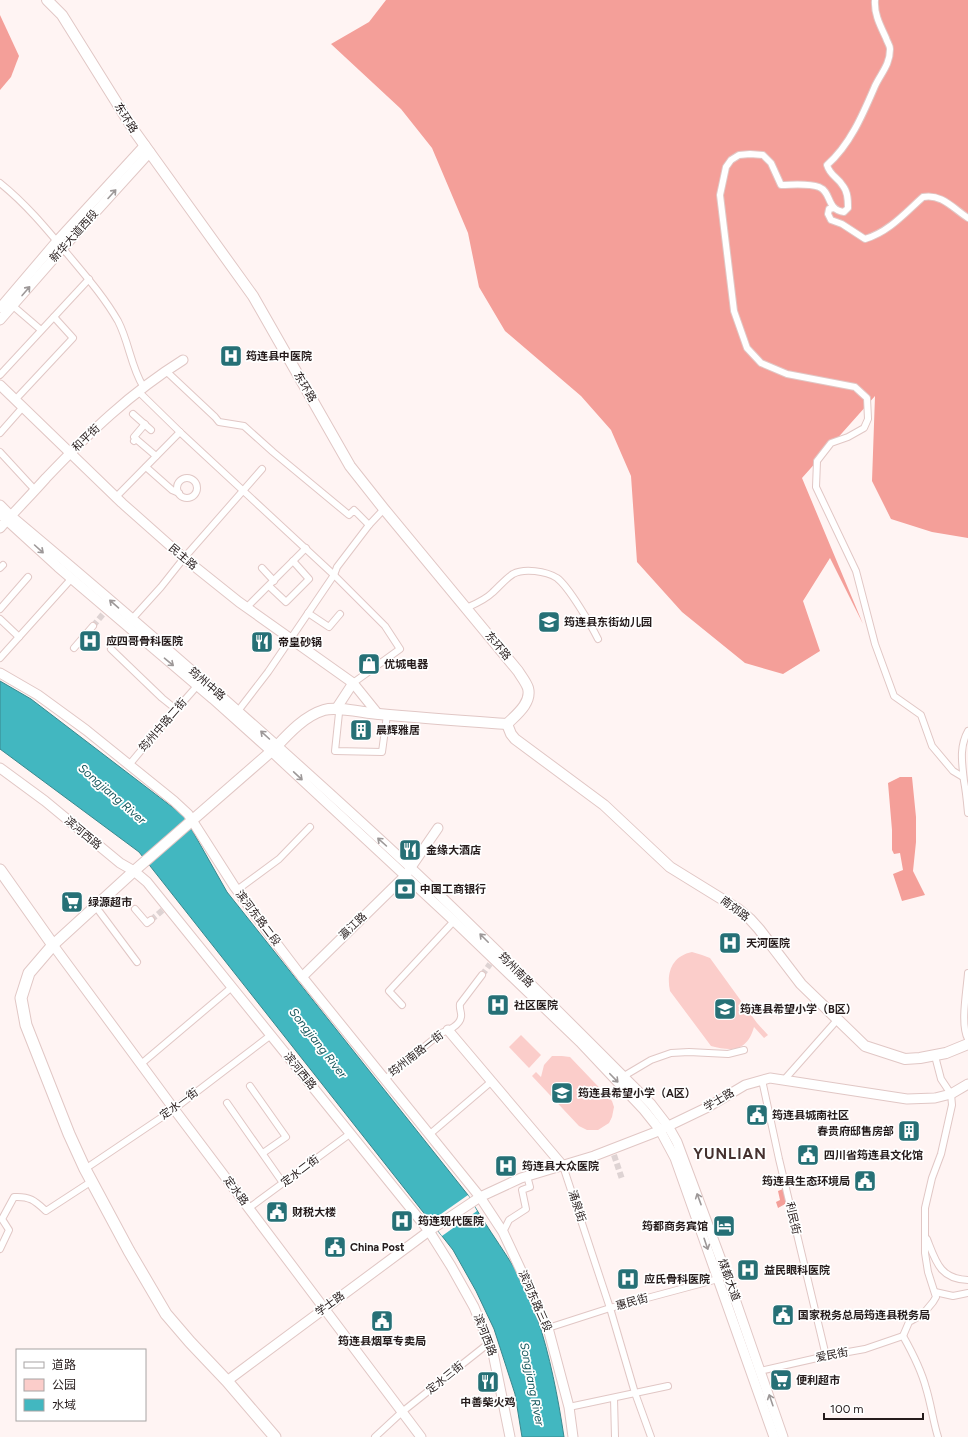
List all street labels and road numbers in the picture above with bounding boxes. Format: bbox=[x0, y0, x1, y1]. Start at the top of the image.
street label: 东环路 bbox=[112, 101, 140, 135]
street label: 新华大道西段 bbox=[47, 207, 101, 265]
street label: 东环路 bbox=[291, 369, 319, 405]
street label: 和平街 bbox=[70, 422, 102, 454]
street label: 民主路 bbox=[166, 541, 200, 573]
street label: 东环路 bbox=[482, 629, 514, 663]
street label: 筠州中路 bbox=[186, 665, 228, 703]
street label: 筠州中路二街 bbox=[136, 696, 190, 754]
street label: 滨河西路 bbox=[62, 814, 104, 852]
street label: 滨河东路二段 bbox=[233, 888, 283, 948]
street label: 南郊路 bbox=[718, 894, 752, 924]
street label: 瀛江路 bbox=[337, 910, 369, 942]
street label: 筠州南路 bbox=[496, 950, 536, 990]
street label: 筠州南路一街 bbox=[386, 1029, 446, 1079]
street label: 滨河西路 bbox=[281, 1050, 319, 1092]
street label: 定水一街 bbox=[157, 1086, 201, 1122]
street label: 学士路 bbox=[701, 1086, 737, 1114]
street label: 定水二街 bbox=[279, 1153, 321, 1189]
street label: 定水路 bbox=[221, 1174, 251, 1208]
street label: 涌泉街 bbox=[566, 1188, 588, 1224]
street label: 利民街 bbox=[783, 1200, 803, 1236]
street label: 煤都大道 bbox=[715, 1257, 743, 1303]
street label: 滨河东路三段 bbox=[516, 1268, 554, 1334]
street label: 学士路 bbox=[313, 1289, 347, 1319]
street label: 惠民街 bbox=[614, 1291, 650, 1313]
street label: 滨河西路 bbox=[471, 1312, 499, 1358]
street label: 爱民街 bbox=[815, 1345, 849, 1365]
street label: 定水三街 bbox=[424, 1359, 466, 1397]

